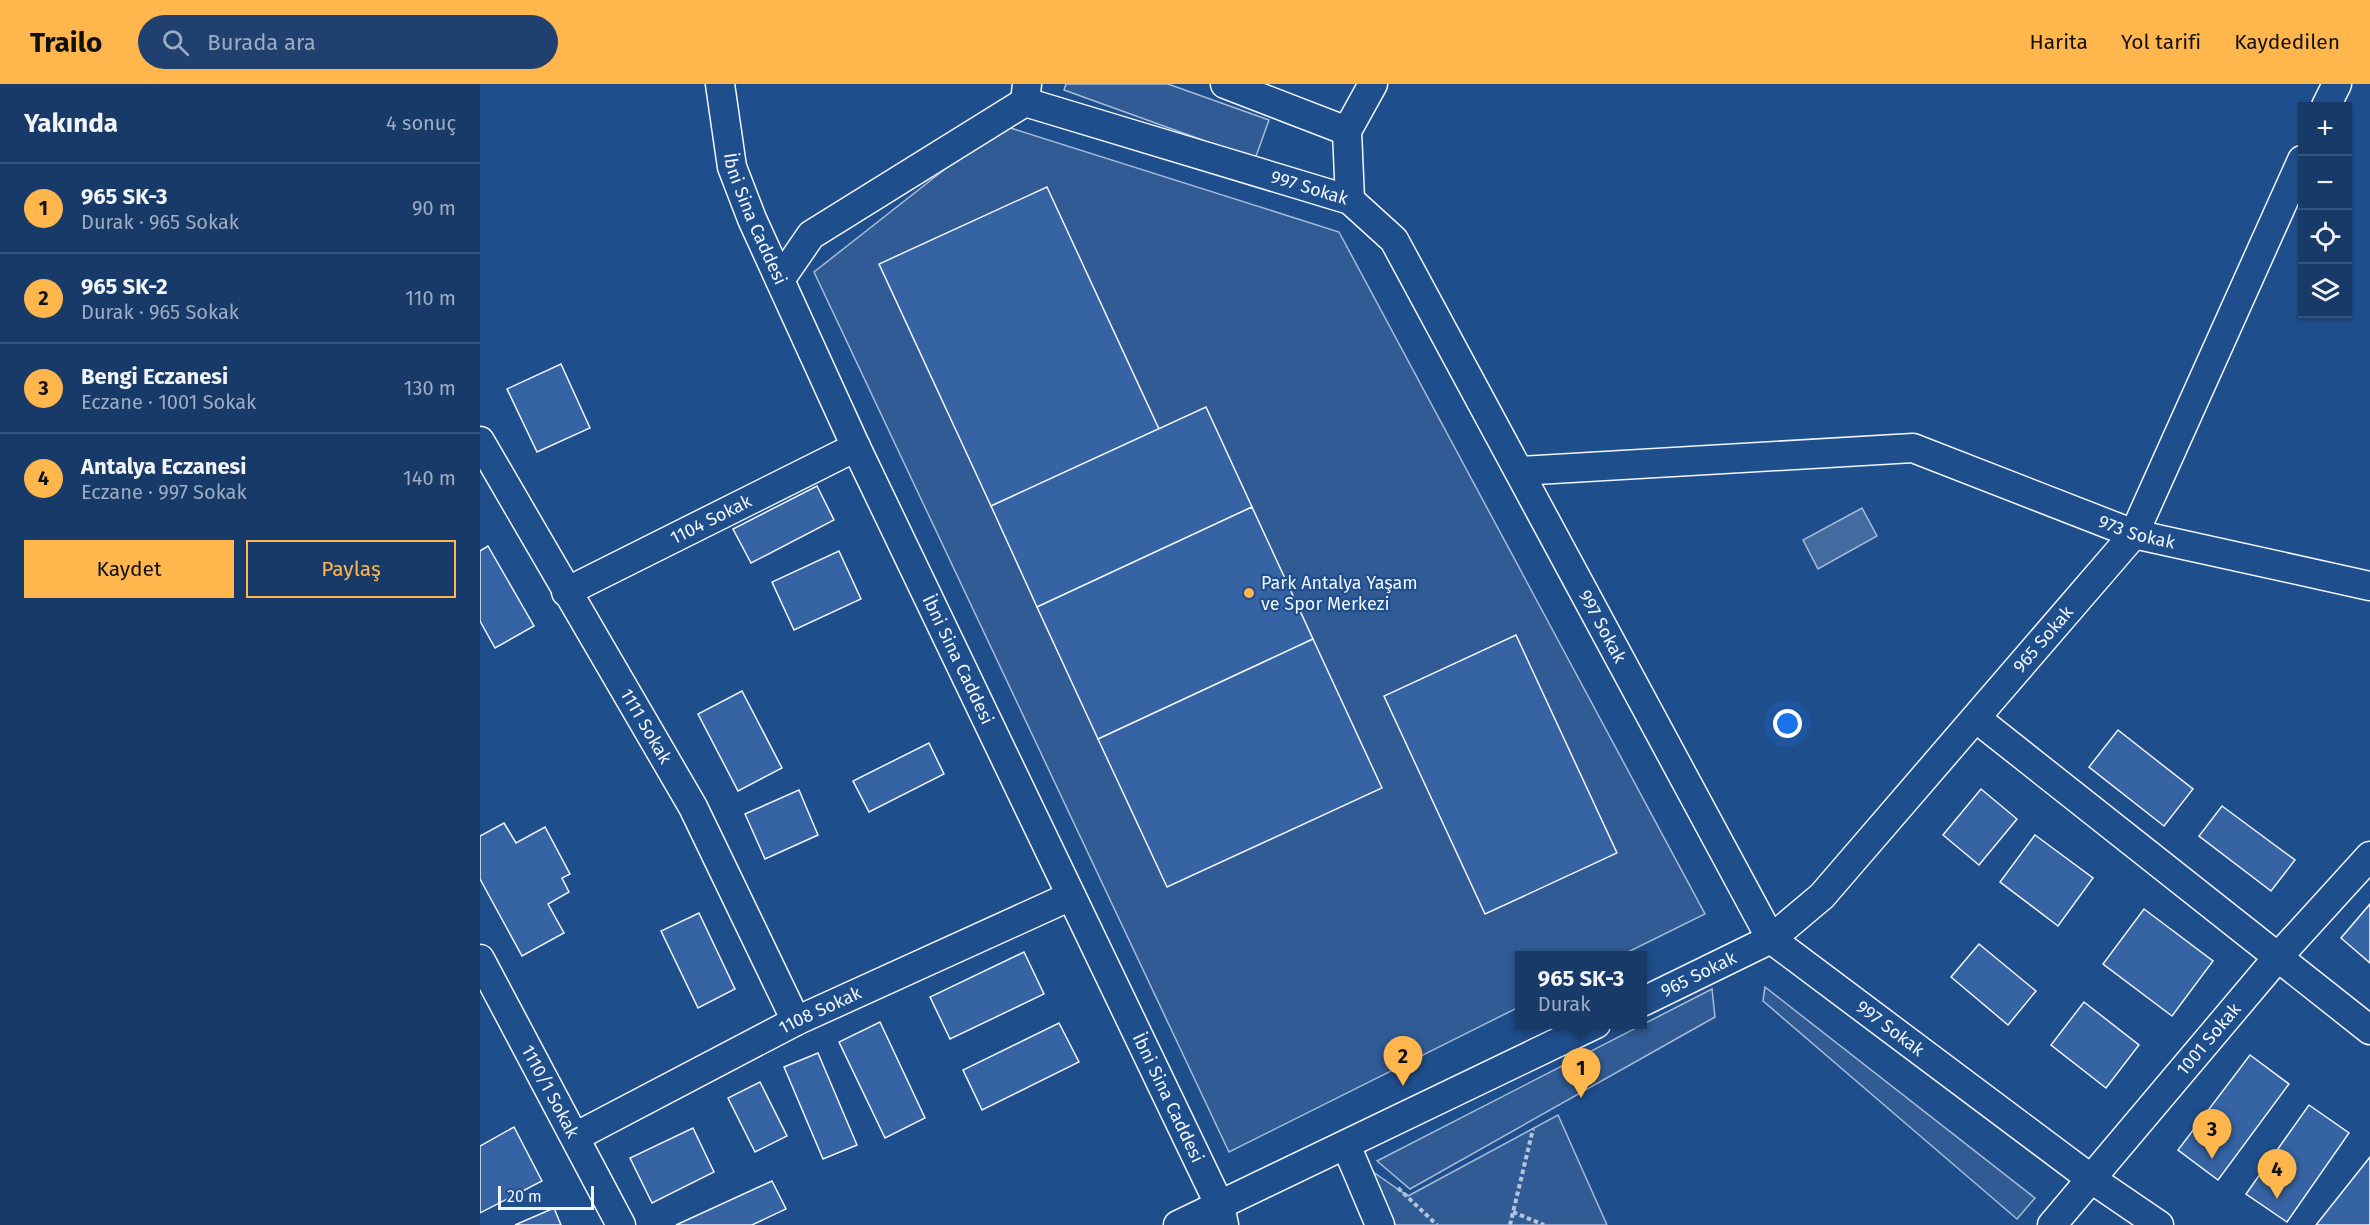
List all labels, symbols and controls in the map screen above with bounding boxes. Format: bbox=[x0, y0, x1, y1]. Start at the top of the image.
search box bbox=[138, 15, 558, 69]
text: Trailo bbox=[30, 26, 102, 59]
icon: search bbox=[159, 26, 192, 59]
text: Burada ara bbox=[207, 29, 316, 56]
text: Harita bbox=[2029, 29, 2088, 55]
text: Yol tarifi bbox=[2121, 29, 2201, 55]
text: Kaydedilen bbox=[2234, 29, 2340, 55]
map controls bbox=[2298, 102, 2352, 318]
button: + bbox=[2298, 102, 2352, 156]
text: Yakında bbox=[24, 108, 118, 139]
text: 4 sonuç bbox=[386, 111, 456, 135]
street label: İbni Sina Caddesi bbox=[719, 151, 791, 288]
button: − bbox=[2298, 156, 2352, 210]
street label: 997 Sokak bbox=[1268, 166, 1351, 210]
text: 965 SK-3 bbox=[81, 183, 167, 210]
text: 1 bbox=[39, 196, 48, 220]
text: 90 m bbox=[412, 196, 456, 220]
text: Durak · 965 Sokak bbox=[81, 210, 239, 234]
button: locate bbox=[2298, 210, 2352, 264]
button: layers bbox=[2298, 264, 2352, 318]
text: 965 SK-2 bbox=[81, 273, 168, 300]
text: 2 bbox=[38, 286, 49, 310]
text: 110 m bbox=[405, 286, 456, 310]
text: Durak · 965 Sokak bbox=[81, 300, 239, 324]
text: Bengi Eczanesi bbox=[81, 363, 228, 390]
text: 3 bbox=[38, 376, 49, 400]
text: 130 m bbox=[404, 376, 456, 400]
text: Eczane · 1001 Sokak bbox=[81, 390, 256, 414]
text: Antalya Eczanesi bbox=[81, 453, 246, 480]
text: 4 bbox=[38, 466, 49, 490]
text: 140 m bbox=[403, 466, 456, 490]
text: Eczane · 997 Sokak bbox=[81, 480, 247, 504]
street label: 1104 Sokak bbox=[667, 490, 756, 549]
street label: 973 Sokak bbox=[2095, 510, 2178, 554]
button: Kaydet bbox=[24, 540, 234, 598]
button: Paylaş bbox=[246, 540, 456, 598]
place label: Park Antalya Yaşam ve Spor Merkezi bbox=[1261, 572, 1418, 615]
marker: Park Antalya Yaşam ve Spor Merkezi bbox=[1242, 586, 1256, 600]
street label: 997 Sokak bbox=[1574, 586, 1631, 667]
street label: İbni Sina Caddesi bbox=[918, 591, 998, 728]
street label: 965 Sokak bbox=[2008, 601, 2078, 677]
street label: 1111 Sokak bbox=[615, 685, 677, 769]
your location bbox=[1773, 709, 1802, 738]
street label: 965 Sokak bbox=[1657, 946, 1741, 1002]
popup bbox=[1515, 951, 1647, 1029]
text: 965 SK-3 bbox=[1538, 965, 1624, 992]
street label: 1108 Sokak bbox=[775, 981, 866, 1039]
text: Durak bbox=[1538, 992, 1590, 1016]
street label: 997 Sokak bbox=[1852, 996, 1929, 1061]
street label: 1001 Sokak bbox=[2172, 998, 2246, 1080]
street label: İbni Sina Caddesi bbox=[1128, 1030, 1209, 1166]
pin: 2 bbox=[1384, 1036, 1422, 1086]
street label: 1110/1 Sokak bbox=[517, 1041, 584, 1142]
pin: 1 bbox=[1562, 1048, 1600, 1098]
pin: 3 bbox=[2192, 1110, 2232, 1159]
pin: 4 bbox=[2258, 1150, 2296, 1199]
scale bar bbox=[498, 1183, 594, 1210]
text: 20 m bbox=[507, 1187, 542, 1206]

